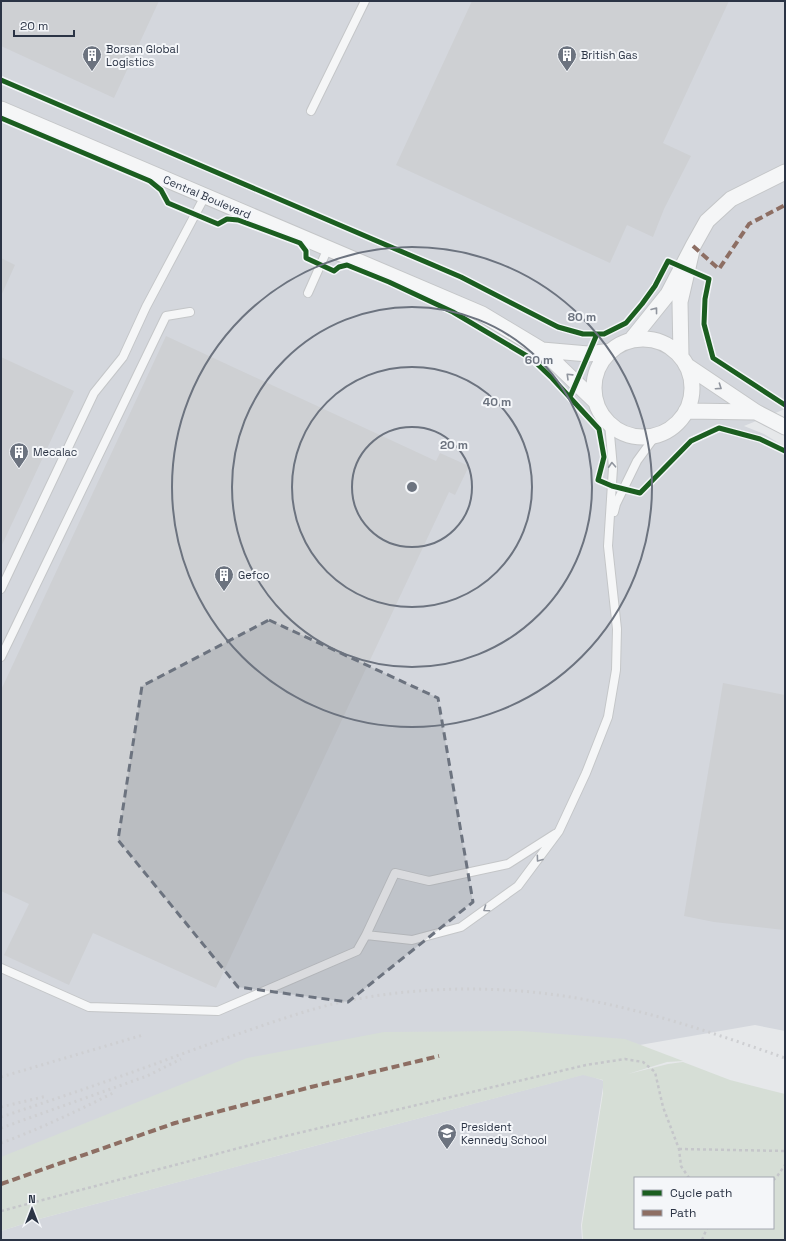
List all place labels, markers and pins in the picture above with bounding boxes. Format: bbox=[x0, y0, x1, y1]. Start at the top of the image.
place label: Borsan Global Logistics bbox=[106, 42, 179, 69]
building icon: Borsan Global Logistics bbox=[81, 44, 103, 72]
building icon: British Gas bbox=[556, 44, 578, 72]
place label: British Gas bbox=[581, 48, 638, 62]
building icon: Mecalac bbox=[8, 441, 30, 469]
place label: Mecalac bbox=[33, 445, 77, 459]
centre of rings bbox=[405, 480, 419, 494]
building icon: Gefco bbox=[213, 564, 235, 592]
place label: Gefco bbox=[238, 568, 270, 582]
place label: President Kennedy School bbox=[461, 1120, 547, 1147]
school or university icon: President Kennedy School bbox=[436, 1122, 458, 1150]

